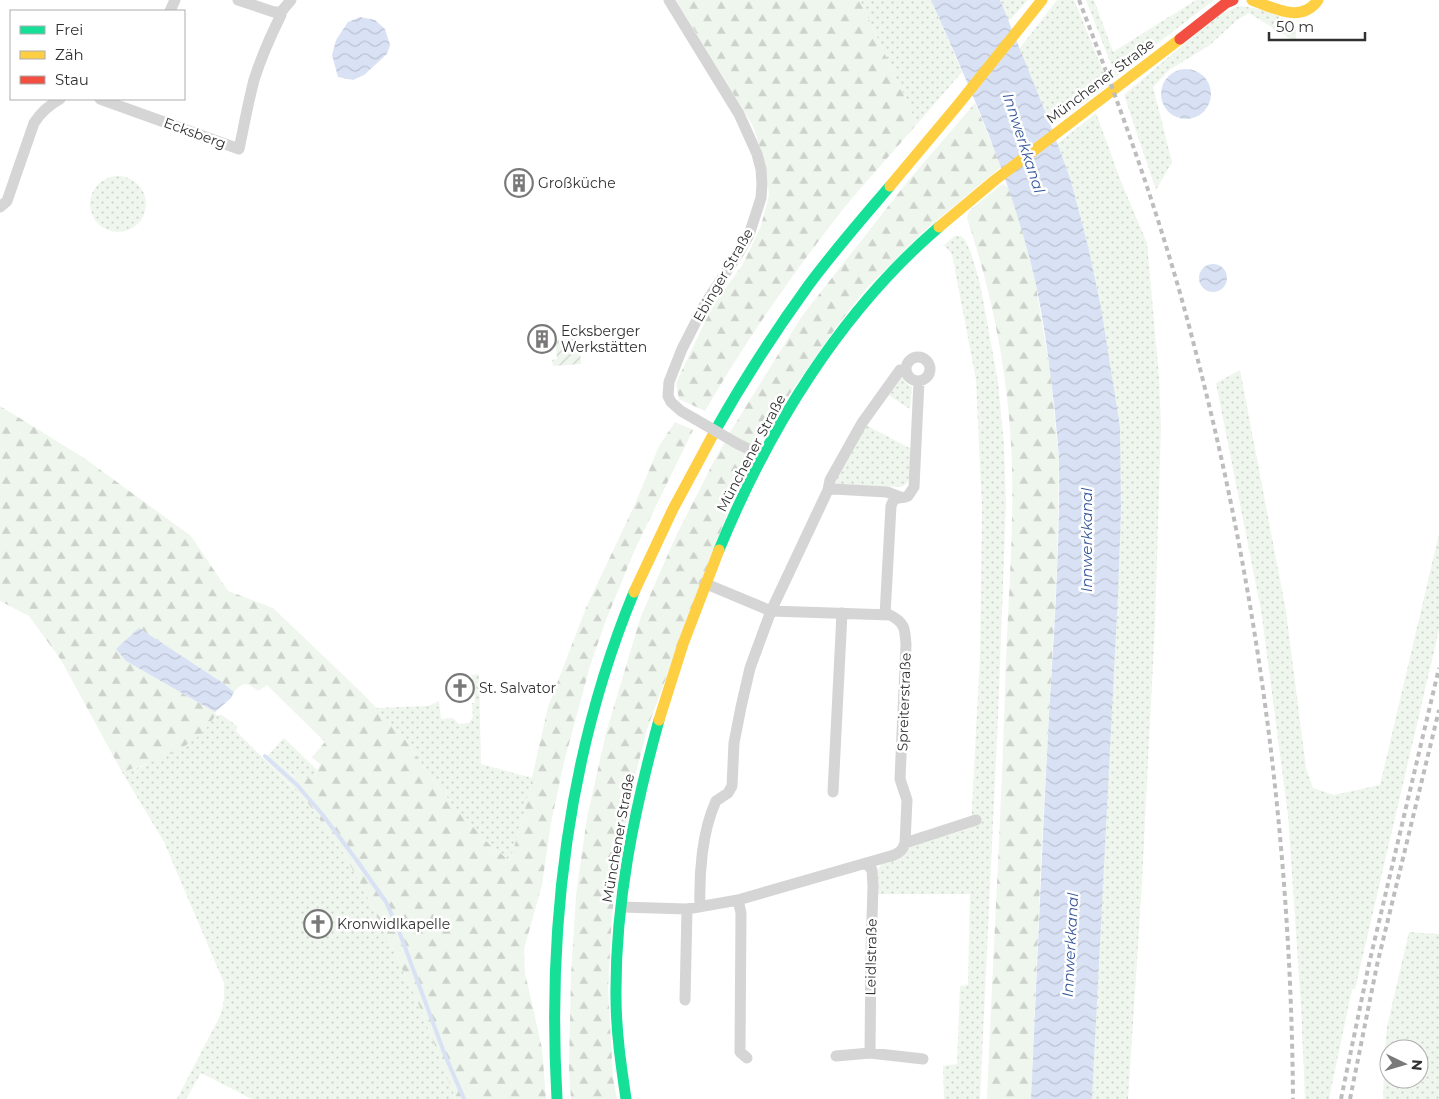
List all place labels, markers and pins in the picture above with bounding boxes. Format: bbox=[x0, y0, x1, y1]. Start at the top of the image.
building icon: Großküche bbox=[504, 168, 534, 198]
place label: Großküche bbox=[538, 174, 616, 192]
place label: Ecksberger Werkstätten bbox=[561, 322, 647, 356]
building icon: Ecksberger Werkstätten bbox=[527, 324, 557, 354]
church icon: St. Salvator bbox=[445, 673, 475, 703]
place label: St. Salvator bbox=[479, 679, 556, 697]
church icon: Kronwidlkapelle bbox=[303, 909, 333, 939]
place label: Kronwidlkapelle bbox=[337, 915, 450, 933]

